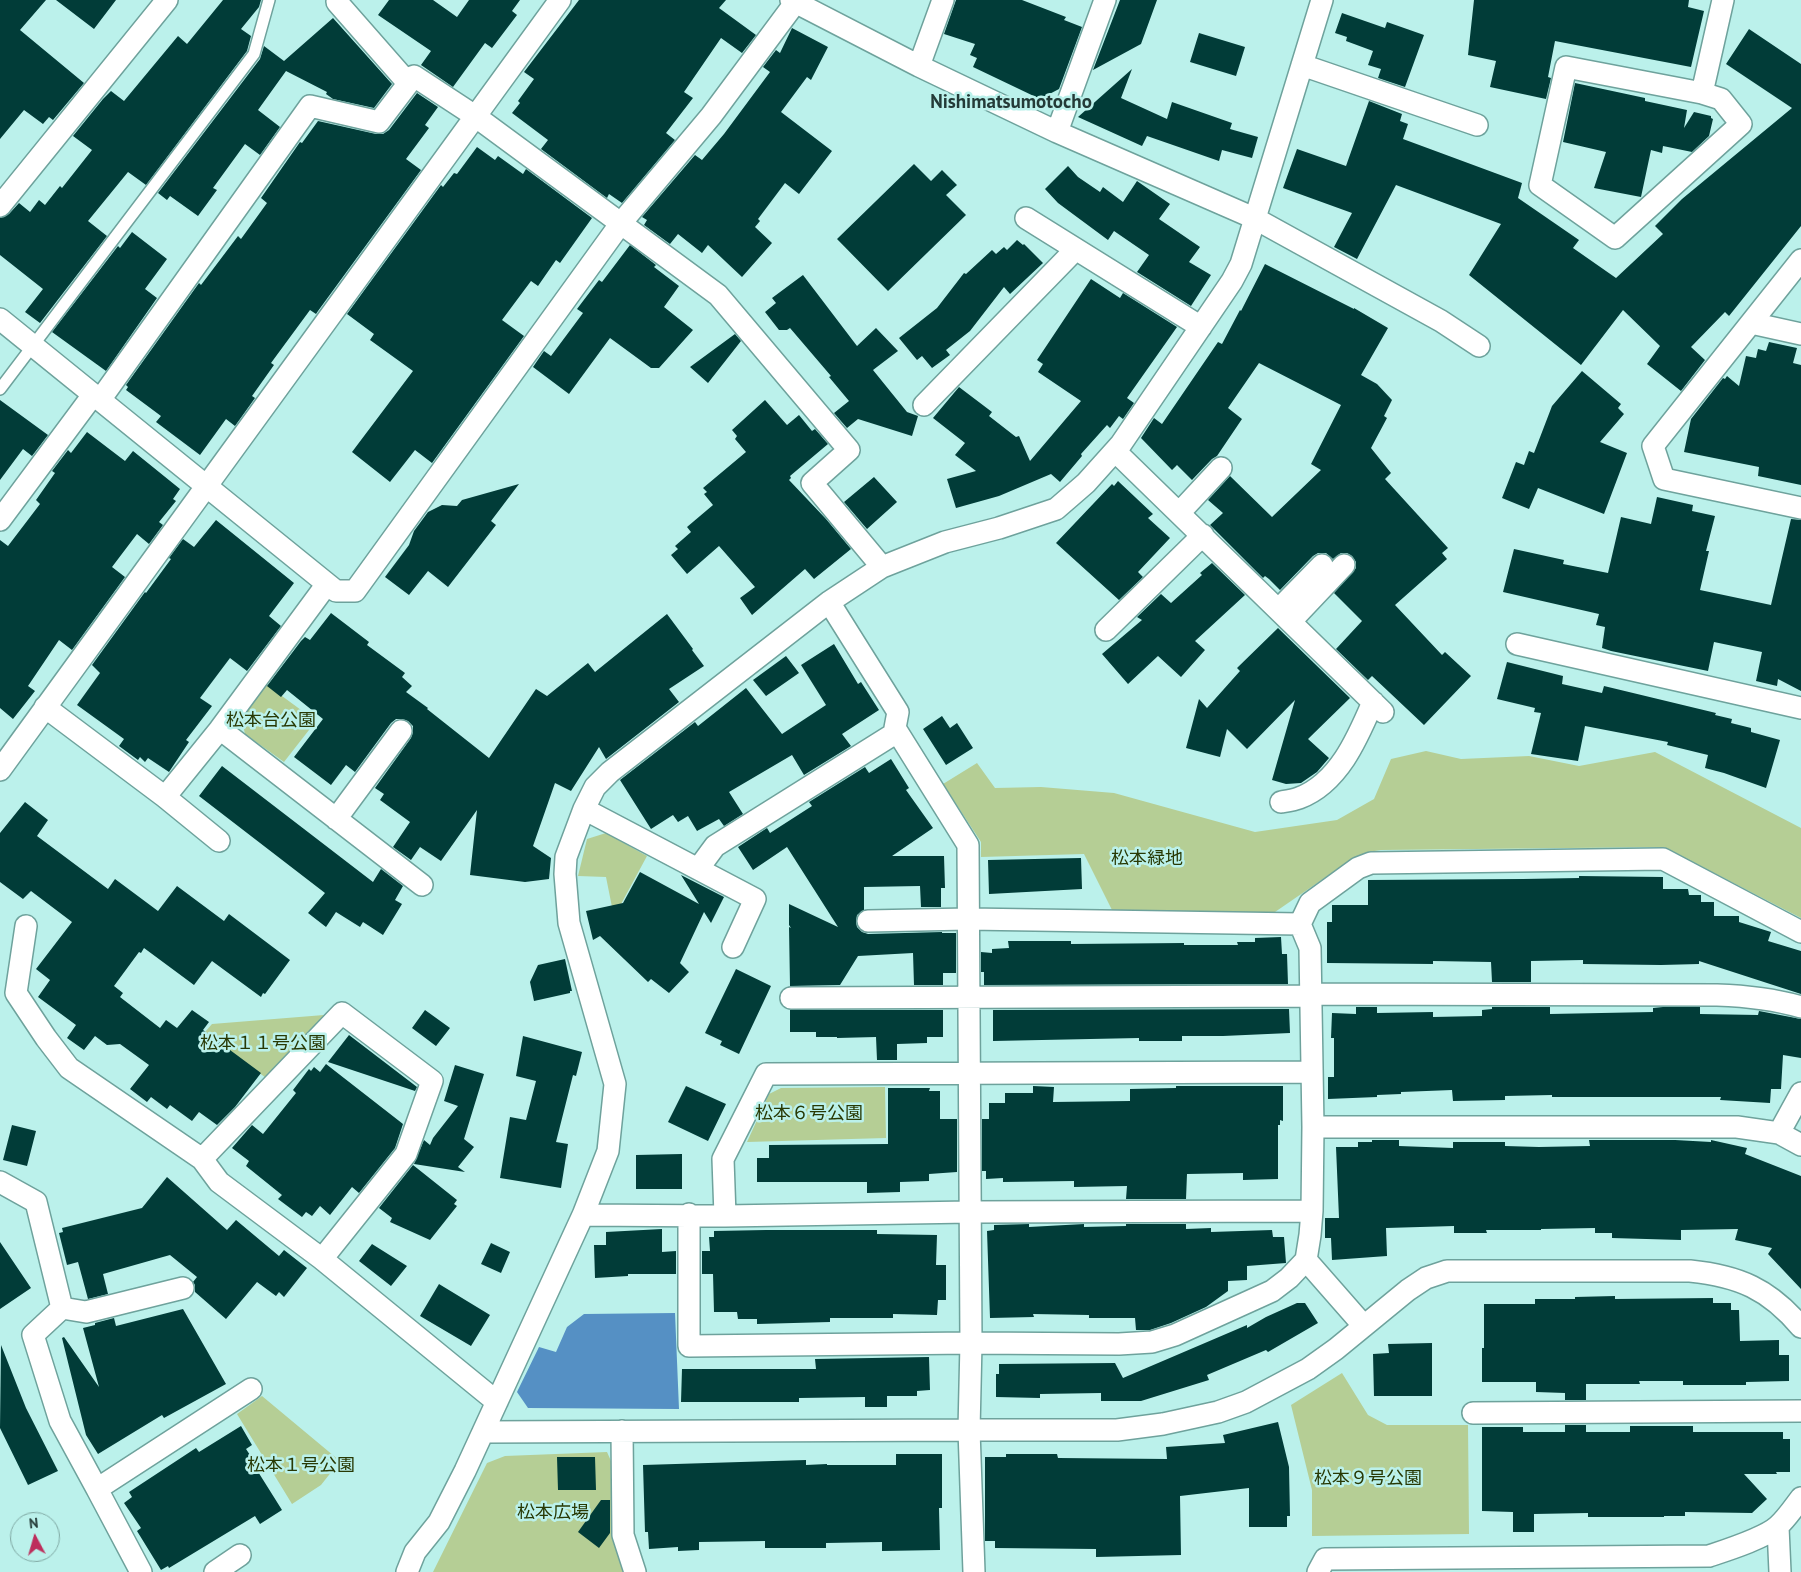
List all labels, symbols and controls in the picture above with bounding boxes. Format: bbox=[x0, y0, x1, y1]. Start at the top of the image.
district label: Nishimatsumotocho bbox=[930, 92, 1092, 114]
park label: 松本台公園 bbox=[226, 710, 316, 732]
park label: 松本緑地 bbox=[1111, 848, 1183, 870]
park label: 松本１１号公園 bbox=[200, 1033, 326, 1055]
park label: 松本６号公園 bbox=[755, 1103, 863, 1125]
park label: 松本１号公園 bbox=[247, 1455, 355, 1477]
park label: 松本９号公園 bbox=[1314, 1468, 1422, 1490]
park label: 松本広場 bbox=[517, 1502, 589, 1524]
north arrow bbox=[10, 1512, 60, 1562]
text: N bbox=[28, 1514, 39, 1533]

